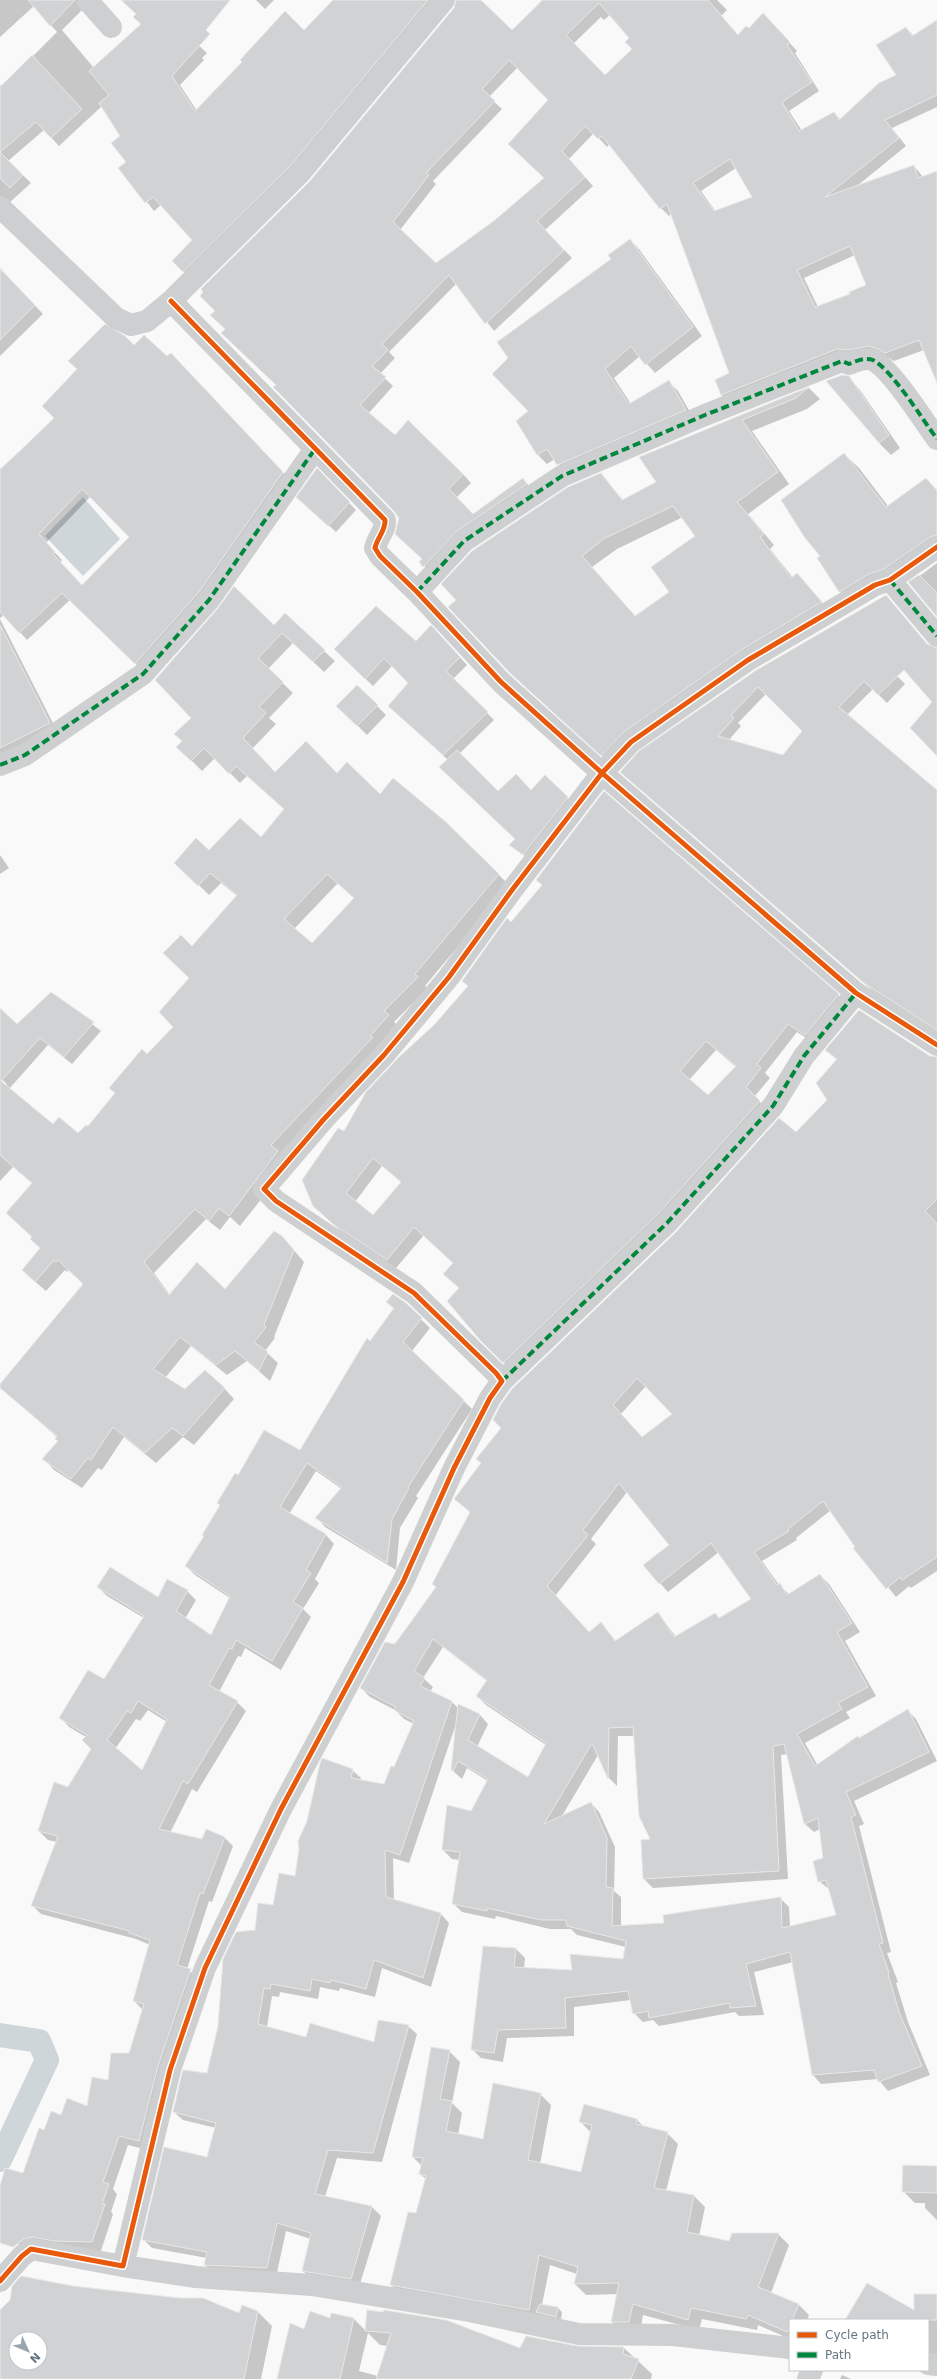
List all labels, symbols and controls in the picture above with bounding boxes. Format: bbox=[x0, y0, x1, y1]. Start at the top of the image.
legend bbox=[789, 2319, 929, 2371]
text: Cycle path bbox=[825, 2328, 889, 2342]
north arrow bbox=[8, 2331, 48, 2371]
text: Path bbox=[825, 2348, 851, 2362]
text: N bbox=[27, 2350, 43, 2365]

